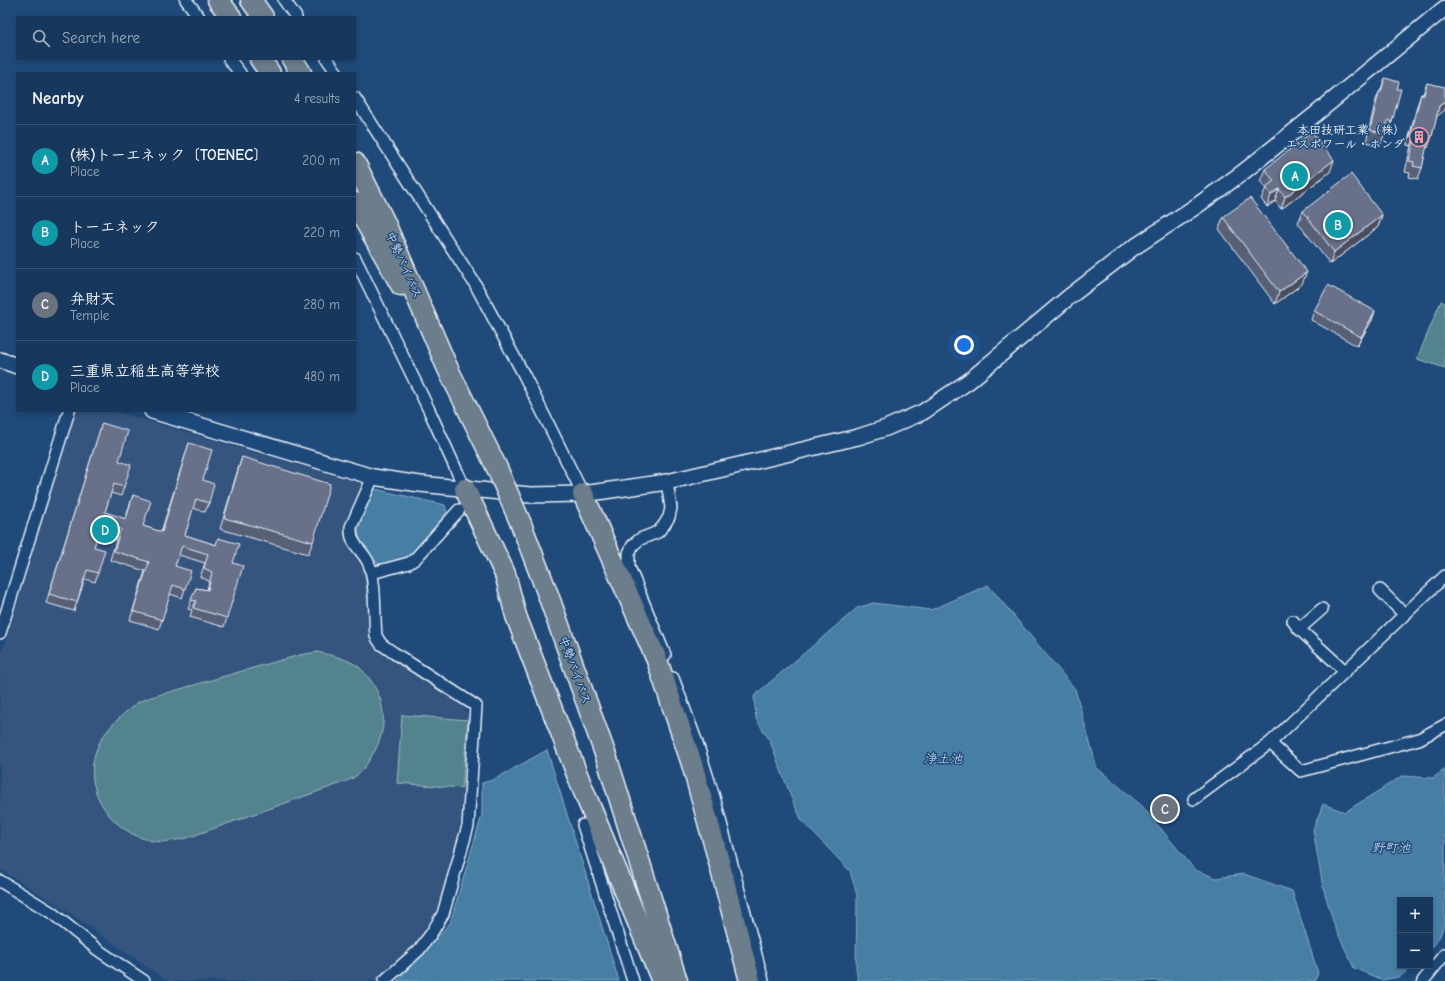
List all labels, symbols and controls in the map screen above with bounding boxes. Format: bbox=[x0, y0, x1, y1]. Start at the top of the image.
search box bbox=[16, 16, 356, 60]
icon: search bbox=[30, 27, 52, 49]
text: Search here bbox=[62, 29, 140, 47]
text: Nearby bbox=[32, 89, 83, 108]
text: 4 results bbox=[294, 91, 340, 106]
place label: 本田技研工業（株） エスポワール・ホンダ bbox=[1285, 123, 1405, 151]
building icon: 本田技研工業（株） エスポワール・ホンダ bbox=[1408, 126, 1430, 148]
text: (株)トーエネック〔TOENEC〕 bbox=[70, 146, 268, 164]
text: A bbox=[41, 153, 49, 168]
text: 200 m bbox=[302, 153, 340, 168]
pin: A bbox=[1282, 161, 1308, 191]
text: Place bbox=[70, 164, 100, 179]
pin: B bbox=[1325, 210, 1351, 240]
text: トーエネック bbox=[70, 218, 159, 236]
text: B bbox=[41, 225, 49, 240]
text: 220 m bbox=[303, 225, 340, 240]
street label: 中勢バイパス bbox=[383, 229, 425, 301]
text: Place bbox=[70, 236, 100, 251]
text: 弁財天 bbox=[70, 290, 115, 308]
text: C bbox=[41, 297, 49, 312]
text: 280 m bbox=[303, 297, 340, 312]
text: Temple bbox=[70, 308, 109, 323]
your location bbox=[954, 335, 974, 355]
text: 三重県立稲生高等学校 bbox=[70, 362, 220, 380]
text: D bbox=[41, 369, 49, 384]
text: 480 m bbox=[304, 369, 340, 384]
text: Place bbox=[70, 380, 100, 395]
pin: D bbox=[92, 515, 118, 545]
street label: 中勢バイパス bbox=[556, 634, 594, 706]
water label: 浄土池 bbox=[923, 751, 963, 766]
pin: C bbox=[1152, 794, 1178, 824]
water label: 野町池 bbox=[1371, 840, 1411, 855]
map controls bbox=[1397, 897, 1433, 969]
button: + bbox=[1397, 897, 1433, 933]
button: − bbox=[1397, 933, 1433, 969]

